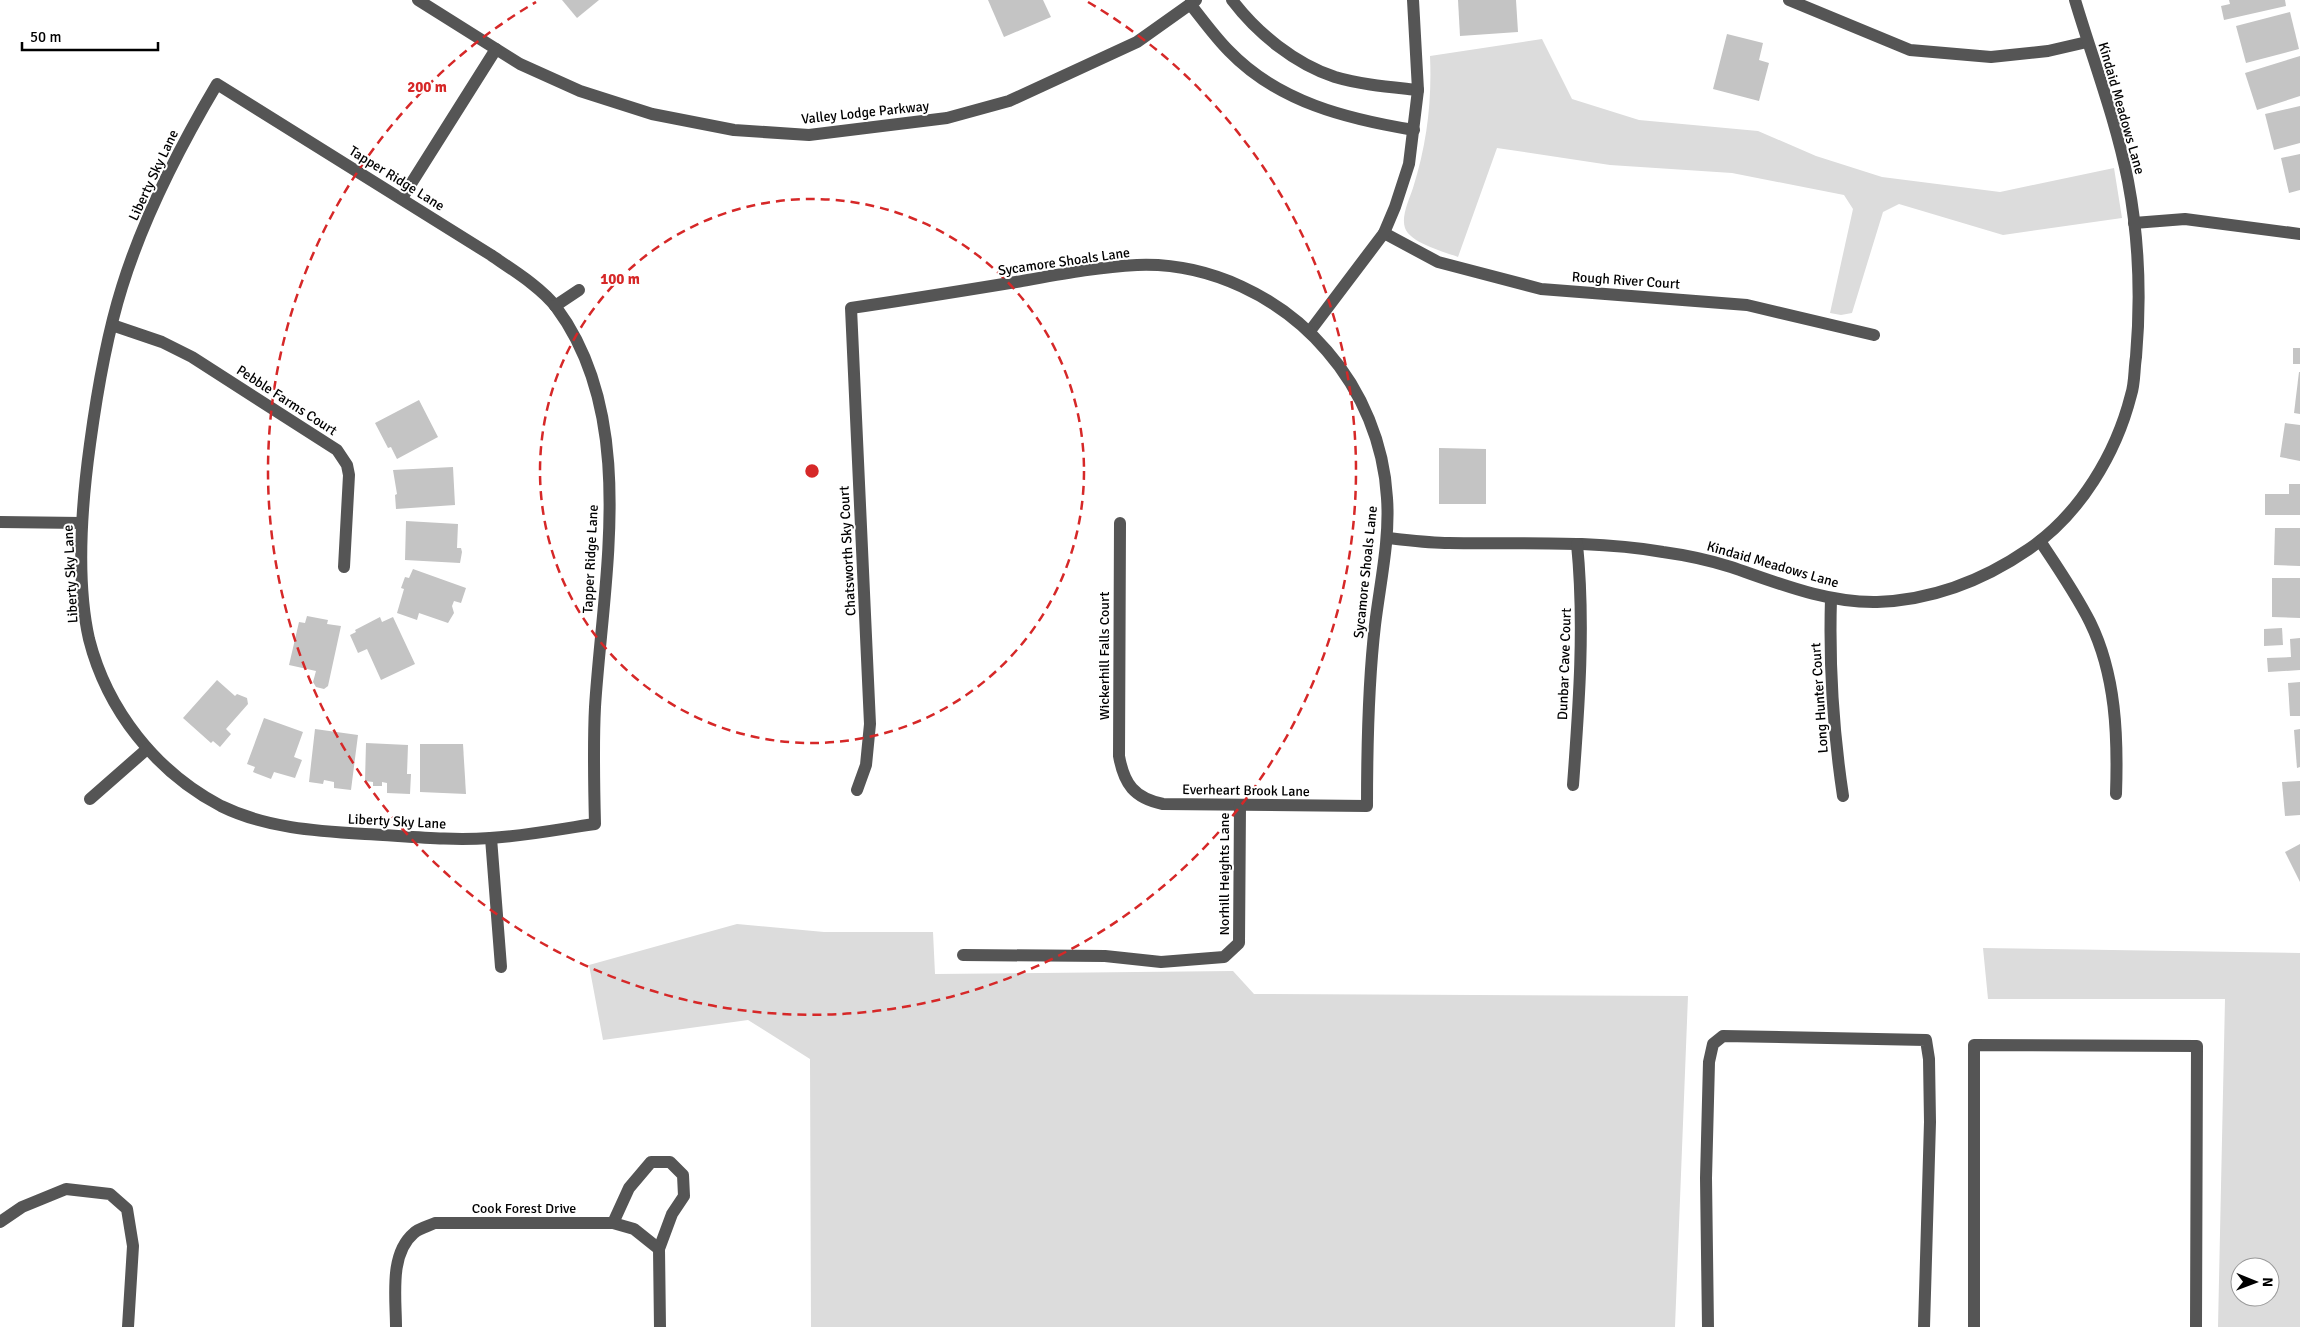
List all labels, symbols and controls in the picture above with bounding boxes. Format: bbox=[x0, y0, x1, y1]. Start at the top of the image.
scale bar bbox=[22, 20, 159, 52]
text: 50 m bbox=[30, 28, 61, 46]
street label: Kindaid Meadows Lane bbox=[2094, 40, 2149, 176]
text: 200 m bbox=[407, 78, 447, 96]
street label: Valley Lodge Parkway bbox=[800, 97, 930, 128]
street label: Liberty Sky Lane bbox=[125, 127, 182, 223]
street label: Tapper Ridge Lane bbox=[346, 142, 447, 215]
street label: Sycamore Shoals Lane bbox=[997, 244, 1131, 279]
street label: Rough River Court bbox=[1571, 268, 1681, 293]
text: 100 m bbox=[600, 270, 640, 288]
street label: Pebble Farms Court bbox=[233, 362, 340, 439]
centre of rings bbox=[803, 462, 821, 480]
street label: Chatsworth Sky Court bbox=[836, 485, 859, 617]
street label: Tapper Ridge Lane bbox=[579, 504, 602, 614]
street label: Sycamore Shoals Lane bbox=[1350, 505, 1381, 639]
street label: Liberty Sky Lane bbox=[59, 524, 82, 624]
street label: Kindaid Meadows Lane bbox=[1705, 537, 1841, 592]
street label: Wickerhill Falls Court bbox=[1096, 592, 1113, 720]
street label: Dunbar Cave Court bbox=[1554, 608, 1575, 720]
street label: Long Hunter Court bbox=[1807, 642, 1832, 754]
street label: Everheart Brook Lane bbox=[1182, 781, 1310, 800]
street label: Liberty Sky Lane bbox=[347, 810, 447, 833]
street label: Norhill Heights Lane bbox=[1216, 813, 1233, 935]
street label: Cook Forest Drive bbox=[472, 1200, 576, 1217]
north arrow bbox=[2230, 1257, 2280, 1307]
text: N bbox=[2259, 1277, 2276, 1287]

